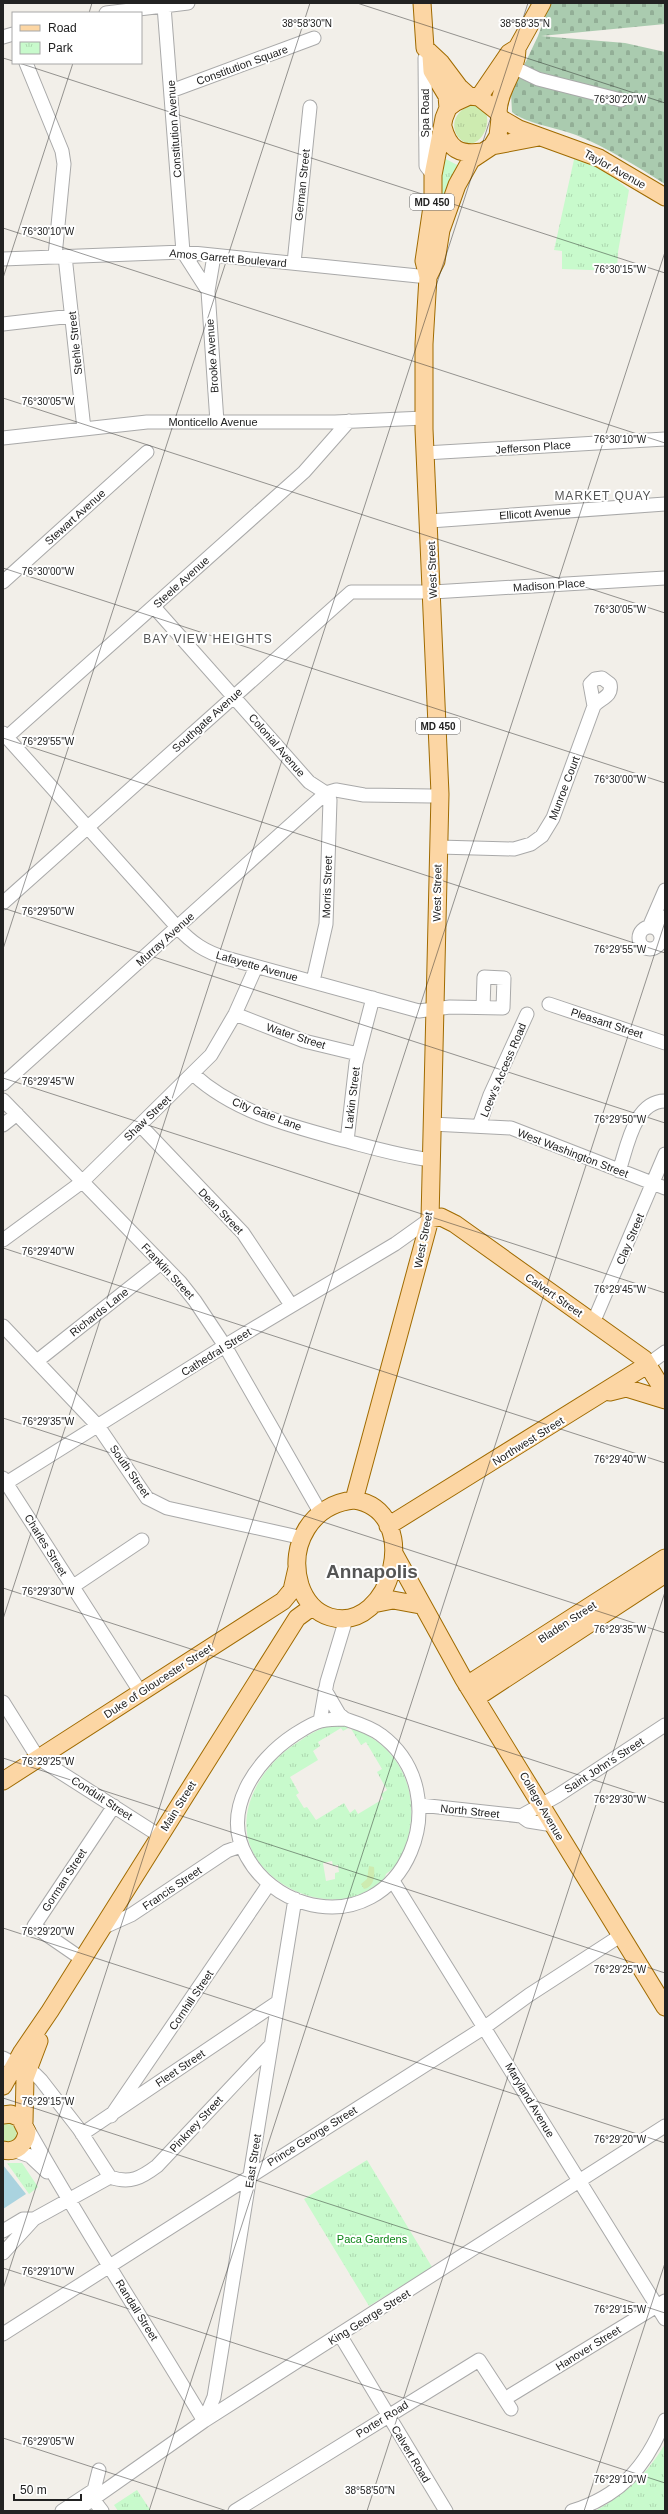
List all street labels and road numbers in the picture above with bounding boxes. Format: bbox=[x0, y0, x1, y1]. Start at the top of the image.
street label: Constitution Square bbox=[195, 43, 289, 87]
street label: Constitution Avenue bbox=[165, 80, 183, 178]
street label: Spa Road bbox=[419, 89, 431, 137]
street label: Taylor Avenue bbox=[582, 147, 648, 191]
street label: German Street bbox=[292, 149, 312, 221]
road number: MD 450 bbox=[410, 194, 454, 210]
street label: Amos Garrett Boulevard bbox=[169, 247, 287, 269]
street label: Stehle Street bbox=[66, 311, 84, 375]
street label: Brooke Avenue bbox=[203, 318, 221, 394]
street label: Monticello Avenue bbox=[168, 416, 258, 428]
street label: Jefferson Place bbox=[495, 438, 571, 456]
street label: Stewart Avenue bbox=[42, 487, 108, 547]
street label: Ellicott Avenue bbox=[499, 505, 571, 521]
street label: West Street bbox=[425, 541, 439, 599]
street label: Steele Avenue bbox=[151, 554, 211, 610]
street label: Madison Place bbox=[513, 576, 585, 594]
street label: Southgate Avenue bbox=[170, 686, 244, 754]
street label: Colonial Avenue bbox=[246, 711, 308, 779]
road number: MD 450 bbox=[416, 718, 460, 734]
street label: Munroe Court bbox=[546, 754, 582, 822]
street label: Morris Street bbox=[320, 855, 334, 919]
street label: West Street bbox=[431, 864, 443, 922]
street label: Murray Avenue bbox=[134, 910, 196, 968]
street label: Lafayette Avenue bbox=[215, 949, 299, 983]
street label: Pleasant Street bbox=[569, 1006, 645, 1040]
street label: Water Street bbox=[265, 1021, 327, 1051]
street label: Loew's Access Road bbox=[478, 1021, 528, 1119]
street label: Larkin Street bbox=[342, 1066, 362, 1130]
street label: Shaw Street bbox=[121, 1093, 173, 1143]
street label: City Gate Lane bbox=[231, 1095, 303, 1133]
street label: West Washington Street bbox=[516, 1126, 630, 1180]
street label: Dean Street bbox=[196, 1186, 246, 1236]
street label: West Street bbox=[412, 1211, 434, 1269]
street label: Clay Street bbox=[614, 1212, 646, 1266]
street label: Franklin Street bbox=[139, 1241, 197, 1301]
street label: Calvert Street bbox=[523, 1271, 585, 1319]
street label: Richards Lane bbox=[67, 1285, 131, 1339]
street label: Cathedral Street bbox=[179, 1326, 253, 1378]
street label: Northwest Street bbox=[490, 1414, 566, 1468]
street label: South Street bbox=[108, 1443, 152, 1499]
street label: Charles Street bbox=[22, 1512, 70, 1578]
street label: Bladen Street bbox=[536, 1599, 598, 1645]
street label: Duke of Gloucester Street bbox=[102, 1642, 214, 1720]
street label: Saint John's Street bbox=[562, 1735, 646, 1795]
street label: College Avenue bbox=[518, 1770, 566, 1842]
street label: Conduit Street bbox=[69, 1774, 135, 1822]
street label: Main Street bbox=[158, 1779, 198, 1833]
street label: North Street bbox=[440, 1802, 500, 1820]
street label: Gorman Street bbox=[39, 1846, 89, 1914]
street label: Francis Street bbox=[140, 1864, 204, 1912]
street label: Cornhill Street bbox=[167, 1968, 215, 2032]
street label: Fleet Street bbox=[153, 2047, 207, 2089]
street label: Maryland Avenue bbox=[503, 2061, 557, 2139]
street label: Pinkney Street bbox=[167, 2094, 225, 2154]
street label: Prince George Street bbox=[265, 2104, 359, 2168]
street label: East Street bbox=[243, 2133, 263, 2189]
street label: Randall Street bbox=[113, 2277, 161, 2343]
street label: King George Street bbox=[326, 2287, 412, 2347]
street label: Hanover Street bbox=[553, 2323, 623, 2373]
street label: Porter Road bbox=[354, 2398, 410, 2440]
street label: Calvert Road bbox=[389, 2423, 433, 2485]

